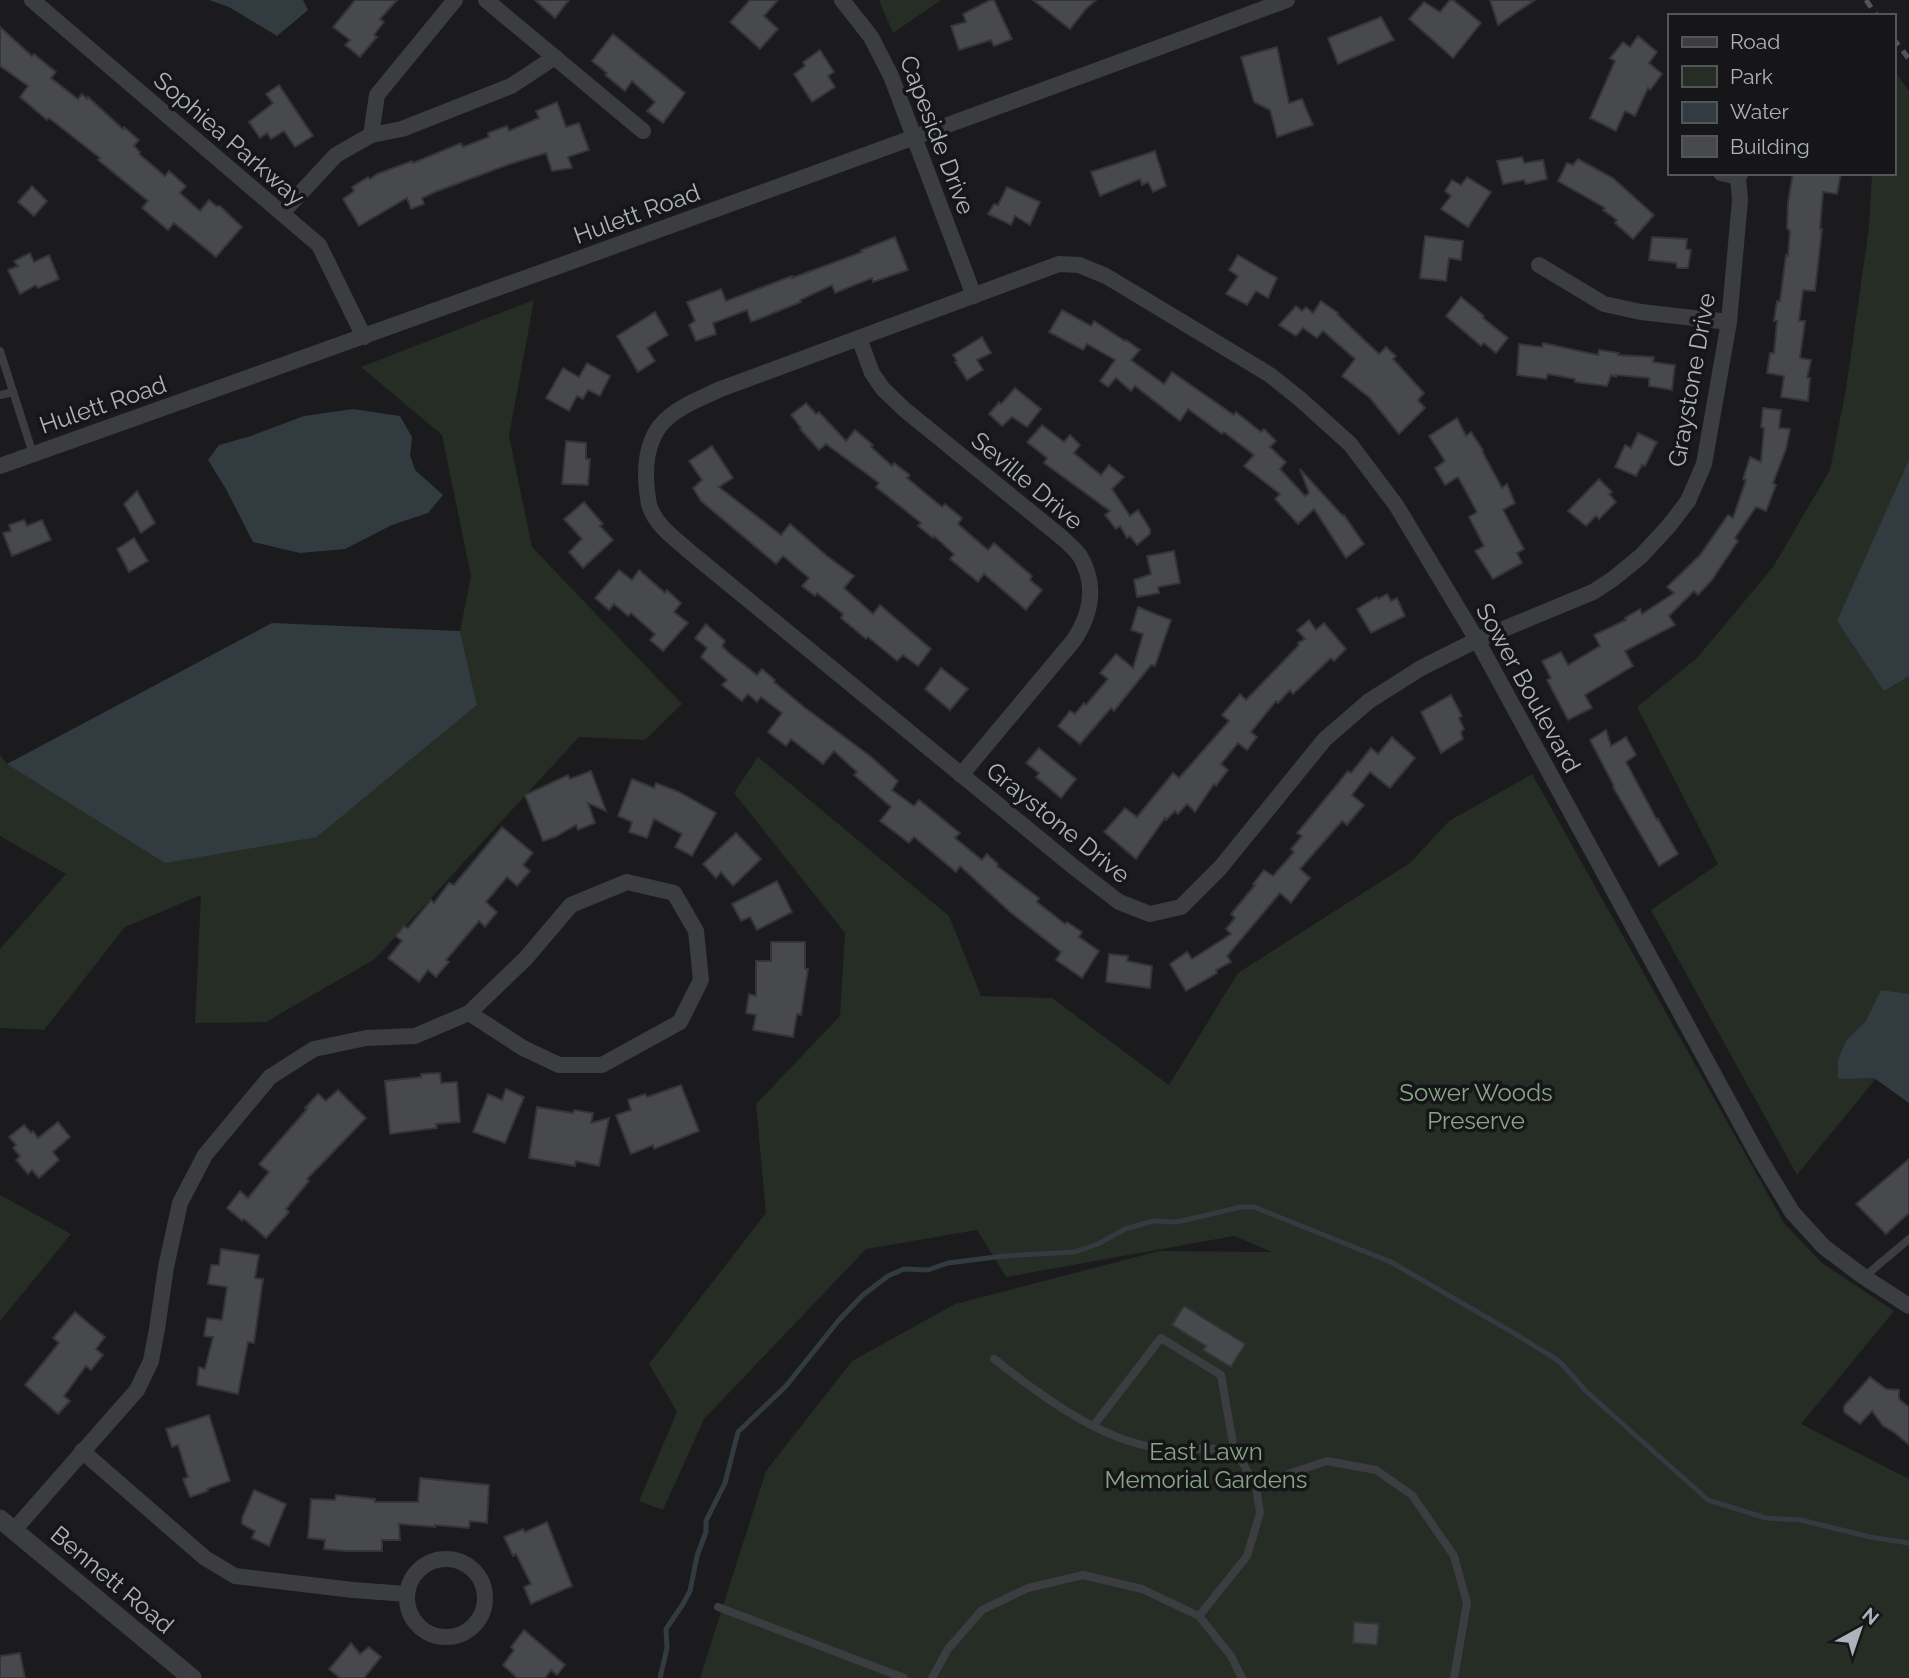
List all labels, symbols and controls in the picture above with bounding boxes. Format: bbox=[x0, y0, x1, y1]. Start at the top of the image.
legend bbox=[1668, 14, 1895, 175]
text: Road bbox=[1730, 29, 1780, 54]
street label: Capeside Drive bbox=[894, 51, 981, 218]
text: Park bbox=[1730, 64, 1773, 89]
street label: Sophiea Parkway bbox=[148, 65, 311, 212]
text: Water bbox=[1730, 99, 1789, 124]
text: Building bbox=[1730, 134, 1810, 159]
street label: Hulett Road bbox=[570, 177, 704, 250]
street label: Graystone Drive bbox=[1662, 291, 1721, 469]
street label: Hulett Road bbox=[36, 369, 170, 440]
street label: Seville Drive bbox=[966, 426, 1089, 536]
street label: Sower Boulevard bbox=[1470, 598, 1587, 777]
street label: Graystone Drive bbox=[981, 756, 1136, 889]
park label: Sower Woods Preserve bbox=[1399, 1078, 1553, 1135]
park label: East Lawn Memorial Gardens bbox=[1105, 1437, 1307, 1494]
street label: Bennett Road bbox=[45, 1520, 180, 1640]
north arrow bbox=[1825, 1594, 1895, 1664]
text: N bbox=[1858, 1603, 1884, 1629]

